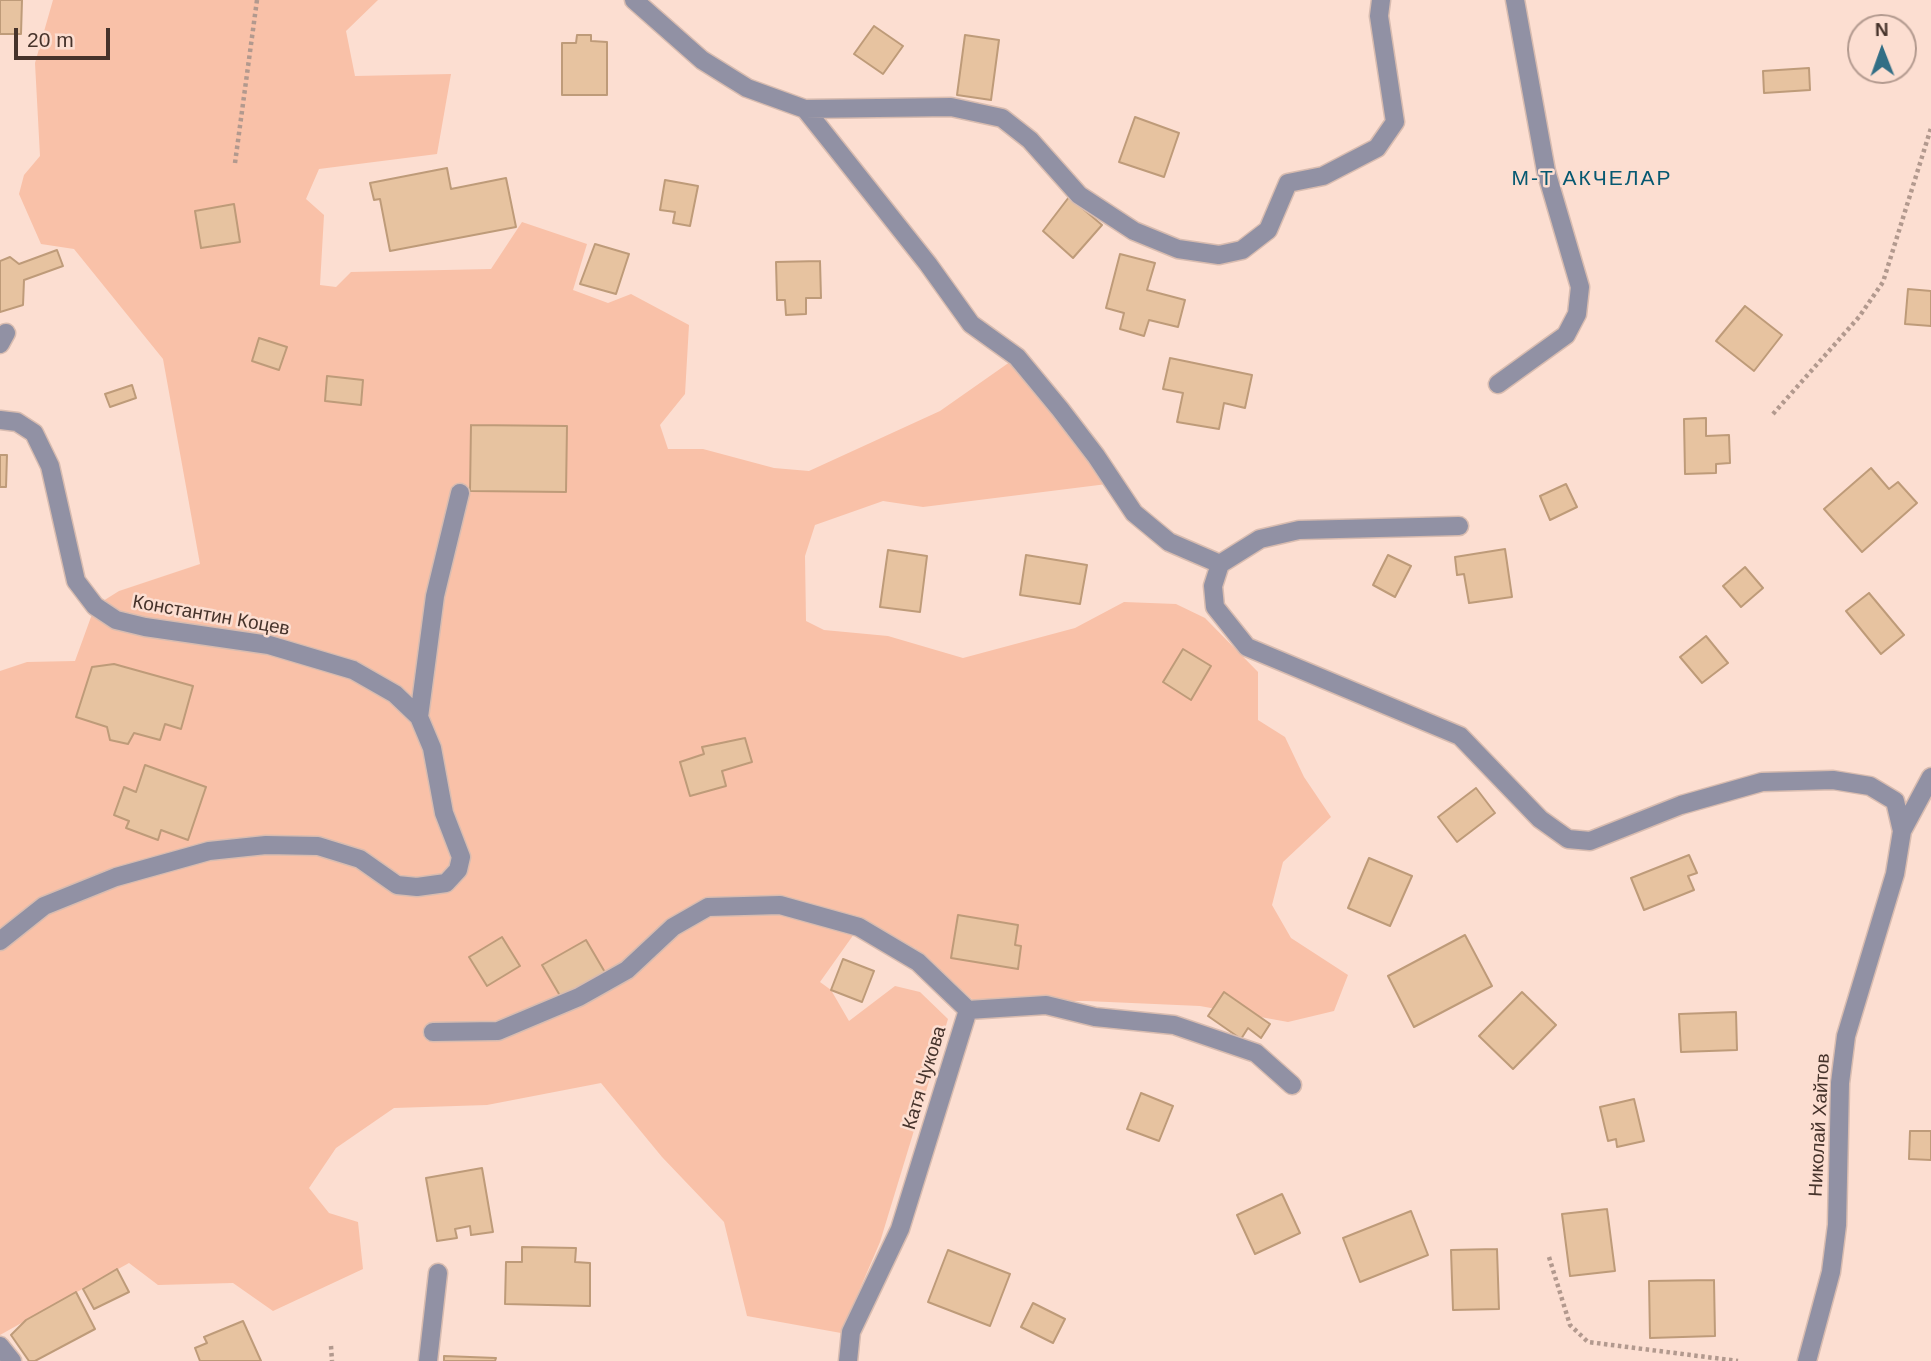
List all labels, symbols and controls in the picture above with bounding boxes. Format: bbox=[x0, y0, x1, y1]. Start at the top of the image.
scale bar bbox=[18, 14, 114, 58]
north arrow bbox=[1847, 14, 1917, 84]
text: N bbox=[1875, 19, 1889, 40]
text: 20 m bbox=[27, 28, 74, 51]
district label: М-Т АКЧЕЛАР bbox=[1513, 166, 1671, 192]
street label: Константин Коцев bbox=[131, 591, 291, 641]
street label: Катя Чукова bbox=[898, 1023, 952, 1133]
street label: Николай Хайтов bbox=[1805, 1053, 1835, 1197]

